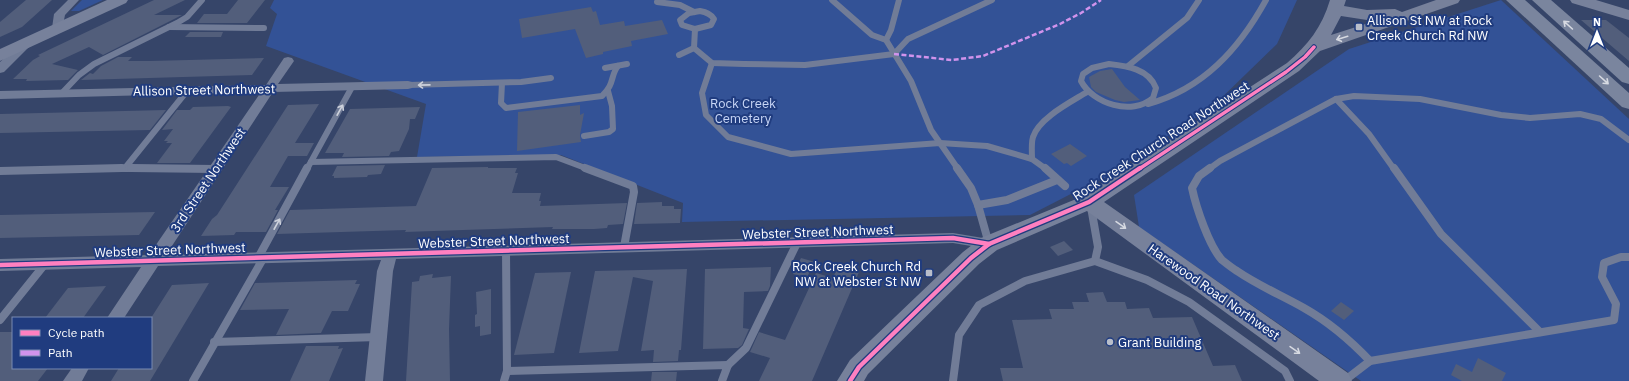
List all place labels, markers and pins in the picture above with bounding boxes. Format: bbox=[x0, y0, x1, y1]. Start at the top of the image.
place label: Allison St NW at Rock Creek Church Rd NW bbox=[1367, 12, 1492, 44]
marker: Allison St NW at Rock Creek Church Rd NW bbox=[1354, 22, 1364, 32]
place label: Rock Creek Church Rd NW at Webster St NW bbox=[792, 258, 921, 290]
marker: Rock Creek Church Rd NW at Webster St NW bbox=[924, 268, 934, 278]
place label: Grant Building bbox=[1118, 334, 1202, 351]
marker: Grant Building bbox=[1105, 337, 1115, 347]

